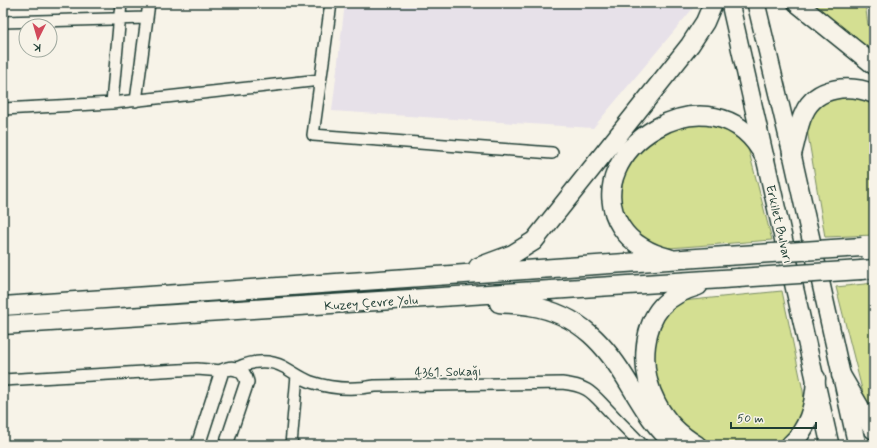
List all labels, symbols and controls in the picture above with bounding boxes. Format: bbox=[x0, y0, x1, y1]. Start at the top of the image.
north arrow bbox=[18, 18, 58, 58]
text: K bbox=[33, 40, 42, 54]
street label: Erkilet Bulvarı bbox=[761, 183, 796, 265]
street label: Kuzey Çevre Yolu bbox=[324, 292, 419, 315]
street label: 4361. Sokağı bbox=[414, 363, 482, 382]
scale bar bbox=[731, 404, 816, 430]
text: 50 m bbox=[737, 411, 764, 427]

